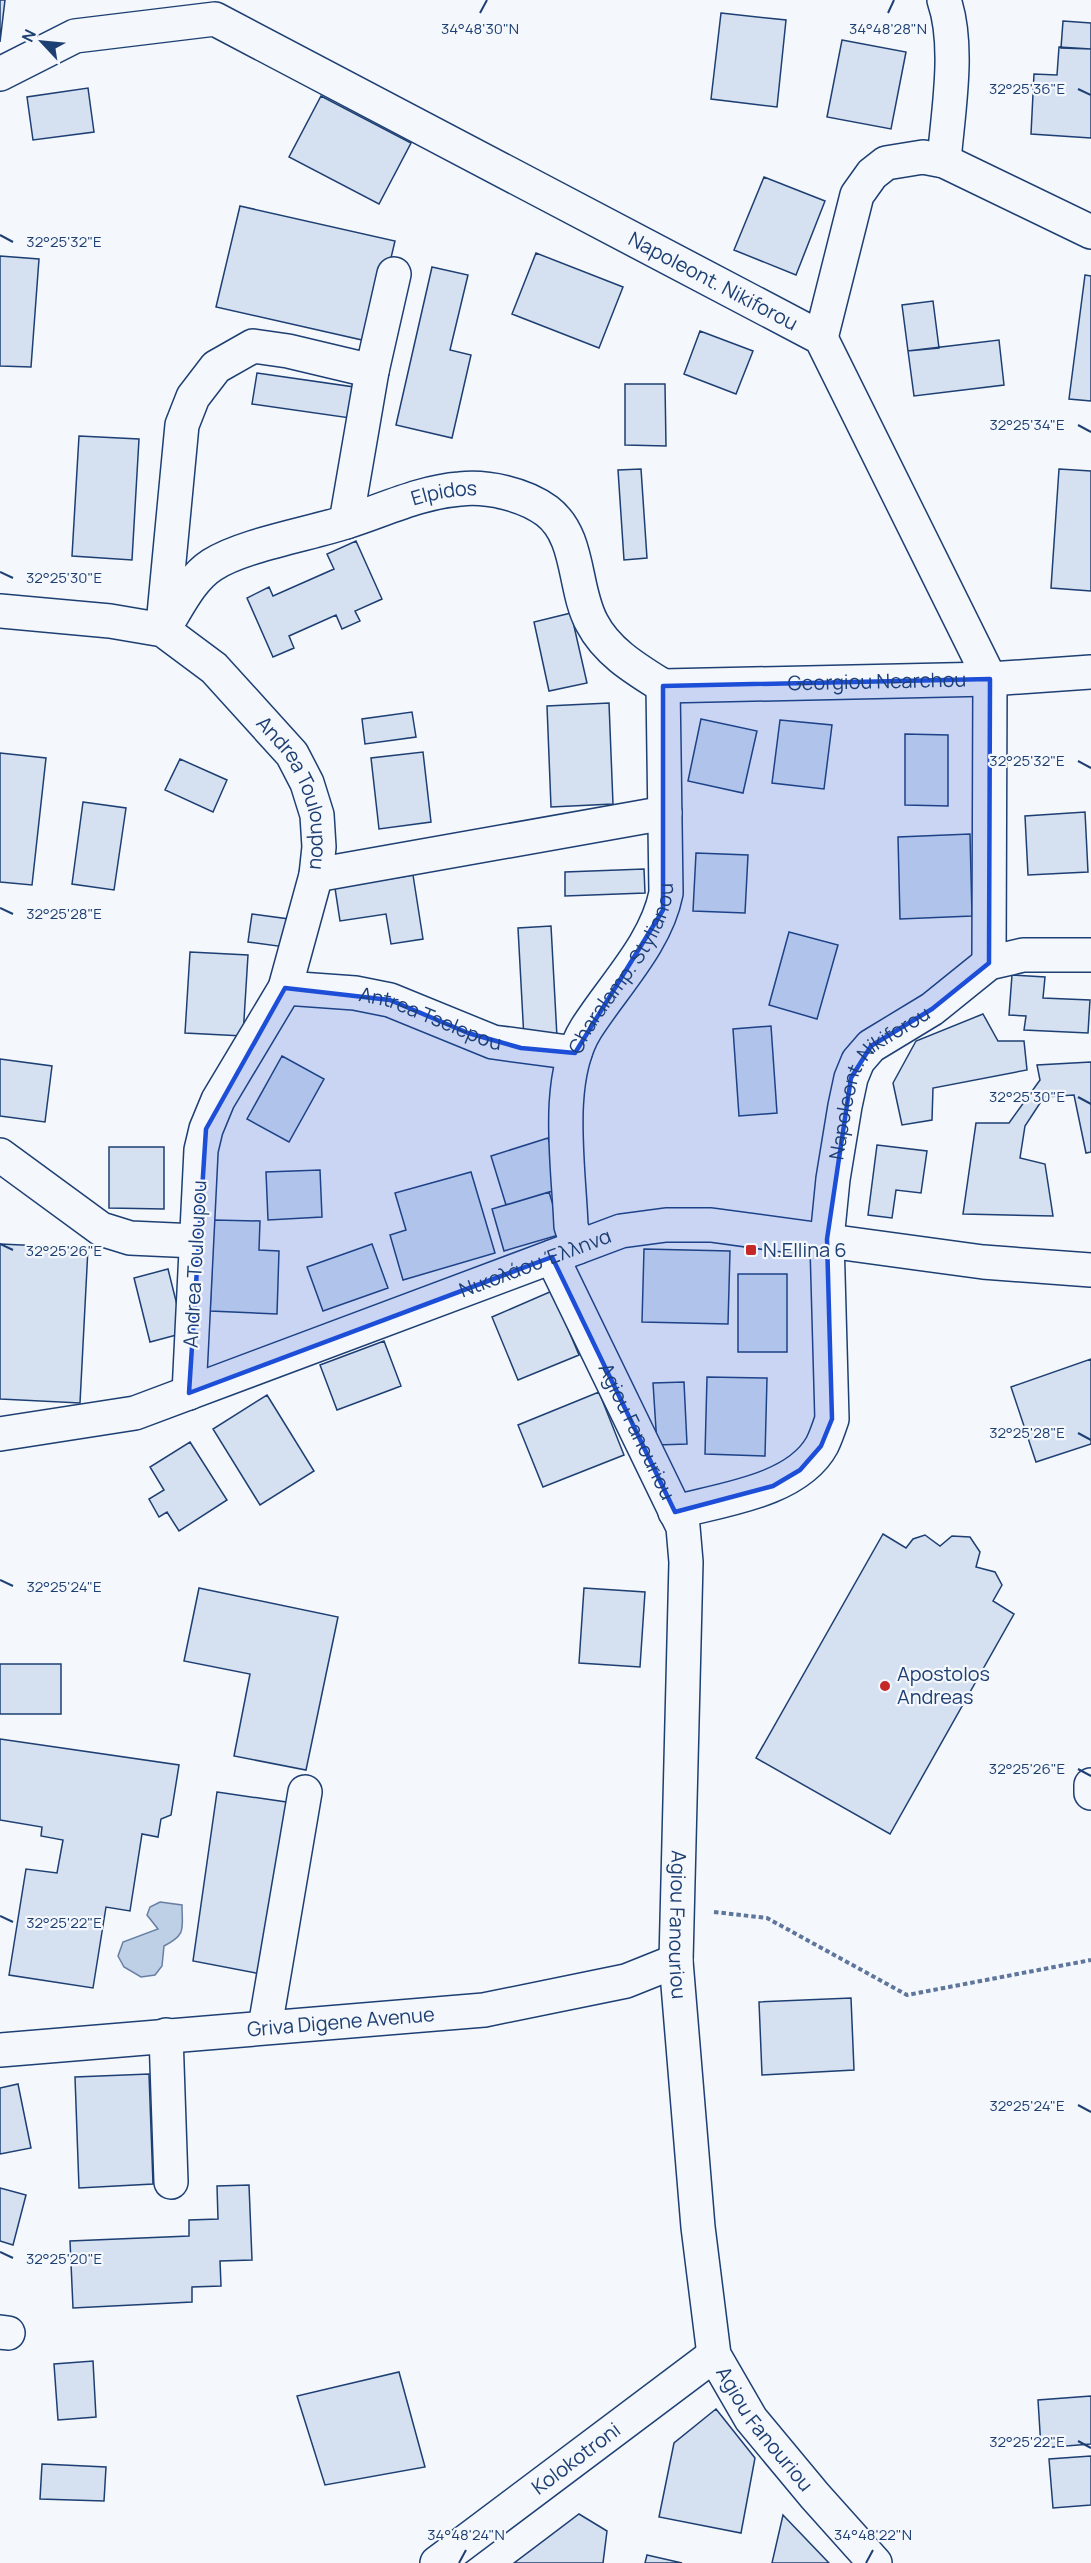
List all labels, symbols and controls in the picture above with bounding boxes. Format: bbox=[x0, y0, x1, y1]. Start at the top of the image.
north arrow bbox=[12, 12, 72, 72]
text: 34°48'30"N bbox=[441, 18, 519, 39]
text: 34°48'28"N bbox=[849, 18, 927, 39]
text: N bbox=[16, 25, 41, 45]
text: 32°25'36"E bbox=[989, 78, 1065, 99]
street label: Napoleont. Nikiforou bbox=[624, 225, 803, 336]
text: 32°25'32"E bbox=[26, 231, 102, 252]
text: 32°25'34"E bbox=[989, 414, 1065, 435]
street label: Elpidos bbox=[408, 474, 477, 511]
text: 32°25'30"E bbox=[26, 567, 102, 588]
street label: Georgiou Nearchou bbox=[787, 666, 967, 696]
street label: Andrea Touloupou bbox=[251, 710, 333, 871]
text: 32°25'32"E bbox=[989, 750, 1065, 771]
street label: Charalamp. Stylianou bbox=[562, 883, 679, 1057]
text: 32°25'28"E bbox=[26, 903, 102, 924]
street label: Antrea Tselepou bbox=[357, 980, 503, 1056]
street label: Napoleont. Nikiforou bbox=[822, 999, 935, 1162]
text: 32°25'30"E bbox=[989, 1086, 1065, 1107]
street label: Andrea Touloupou bbox=[177, 1179, 212, 1349]
street label: Νικολάου Έλληνα bbox=[455, 1222, 615, 1303]
place label: N.Ellina 6 bbox=[763, 1236, 847, 1263]
text: 32°25'26"E bbox=[26, 1240, 102, 1261]
marker: N.Ellina 6 bbox=[744, 1243, 758, 1257]
street label: Agiou Fanouriou bbox=[592, 1358, 682, 1504]
text: 32°25'28"E bbox=[989, 1422, 1065, 1443]
text: 32°25'24"E bbox=[26, 1576, 102, 1597]
place label: Apostolos Andreas bbox=[897, 1660, 990, 1710]
marker: Apostolos Andreas bbox=[878, 1679, 892, 1693]
text: 32°25'26"E bbox=[989, 1758, 1065, 1779]
street label: Agiou Fanouriou bbox=[663, 1850, 693, 2000]
text: 32°25'22"E bbox=[26, 1912, 102, 1933]
street label: Griva Digene Avenue bbox=[246, 2000, 436, 2043]
text: 32°25'24"E bbox=[989, 2095, 1065, 2116]
text: 32°25'20"E bbox=[26, 2248, 102, 2269]
street label: Agiou Fanouriou bbox=[710, 2361, 819, 2497]
street label: Kolokotroni bbox=[526, 2416, 626, 2500]
text: 32°25'22"E bbox=[989, 2431, 1065, 2452]
text: 34°48'24"N bbox=[427, 2524, 505, 2545]
text: 34°48'22"N bbox=[834, 2524, 912, 2545]

